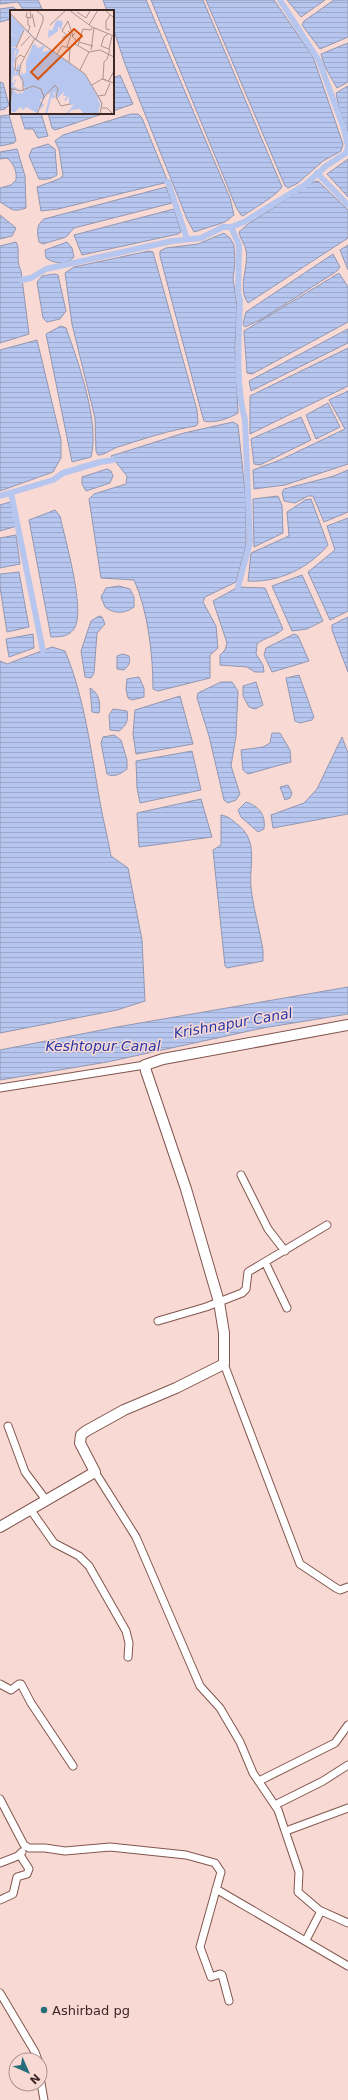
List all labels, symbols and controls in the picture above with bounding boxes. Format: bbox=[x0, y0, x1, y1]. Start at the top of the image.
inset map bbox=[10, 10, 114, 114]
water label: Krishnapur Canal bbox=[172, 1005, 294, 1041]
water label: Keshtopur Canal bbox=[45, 1038, 161, 1054]
place label: Ashirbad pg bbox=[52, 2003, 130, 2018]
marker: Ashirbad pg bbox=[39, 2005, 49, 2015]
north arrow bbox=[8, 2052, 48, 2092]
text: N bbox=[27, 2071, 43, 2087]

